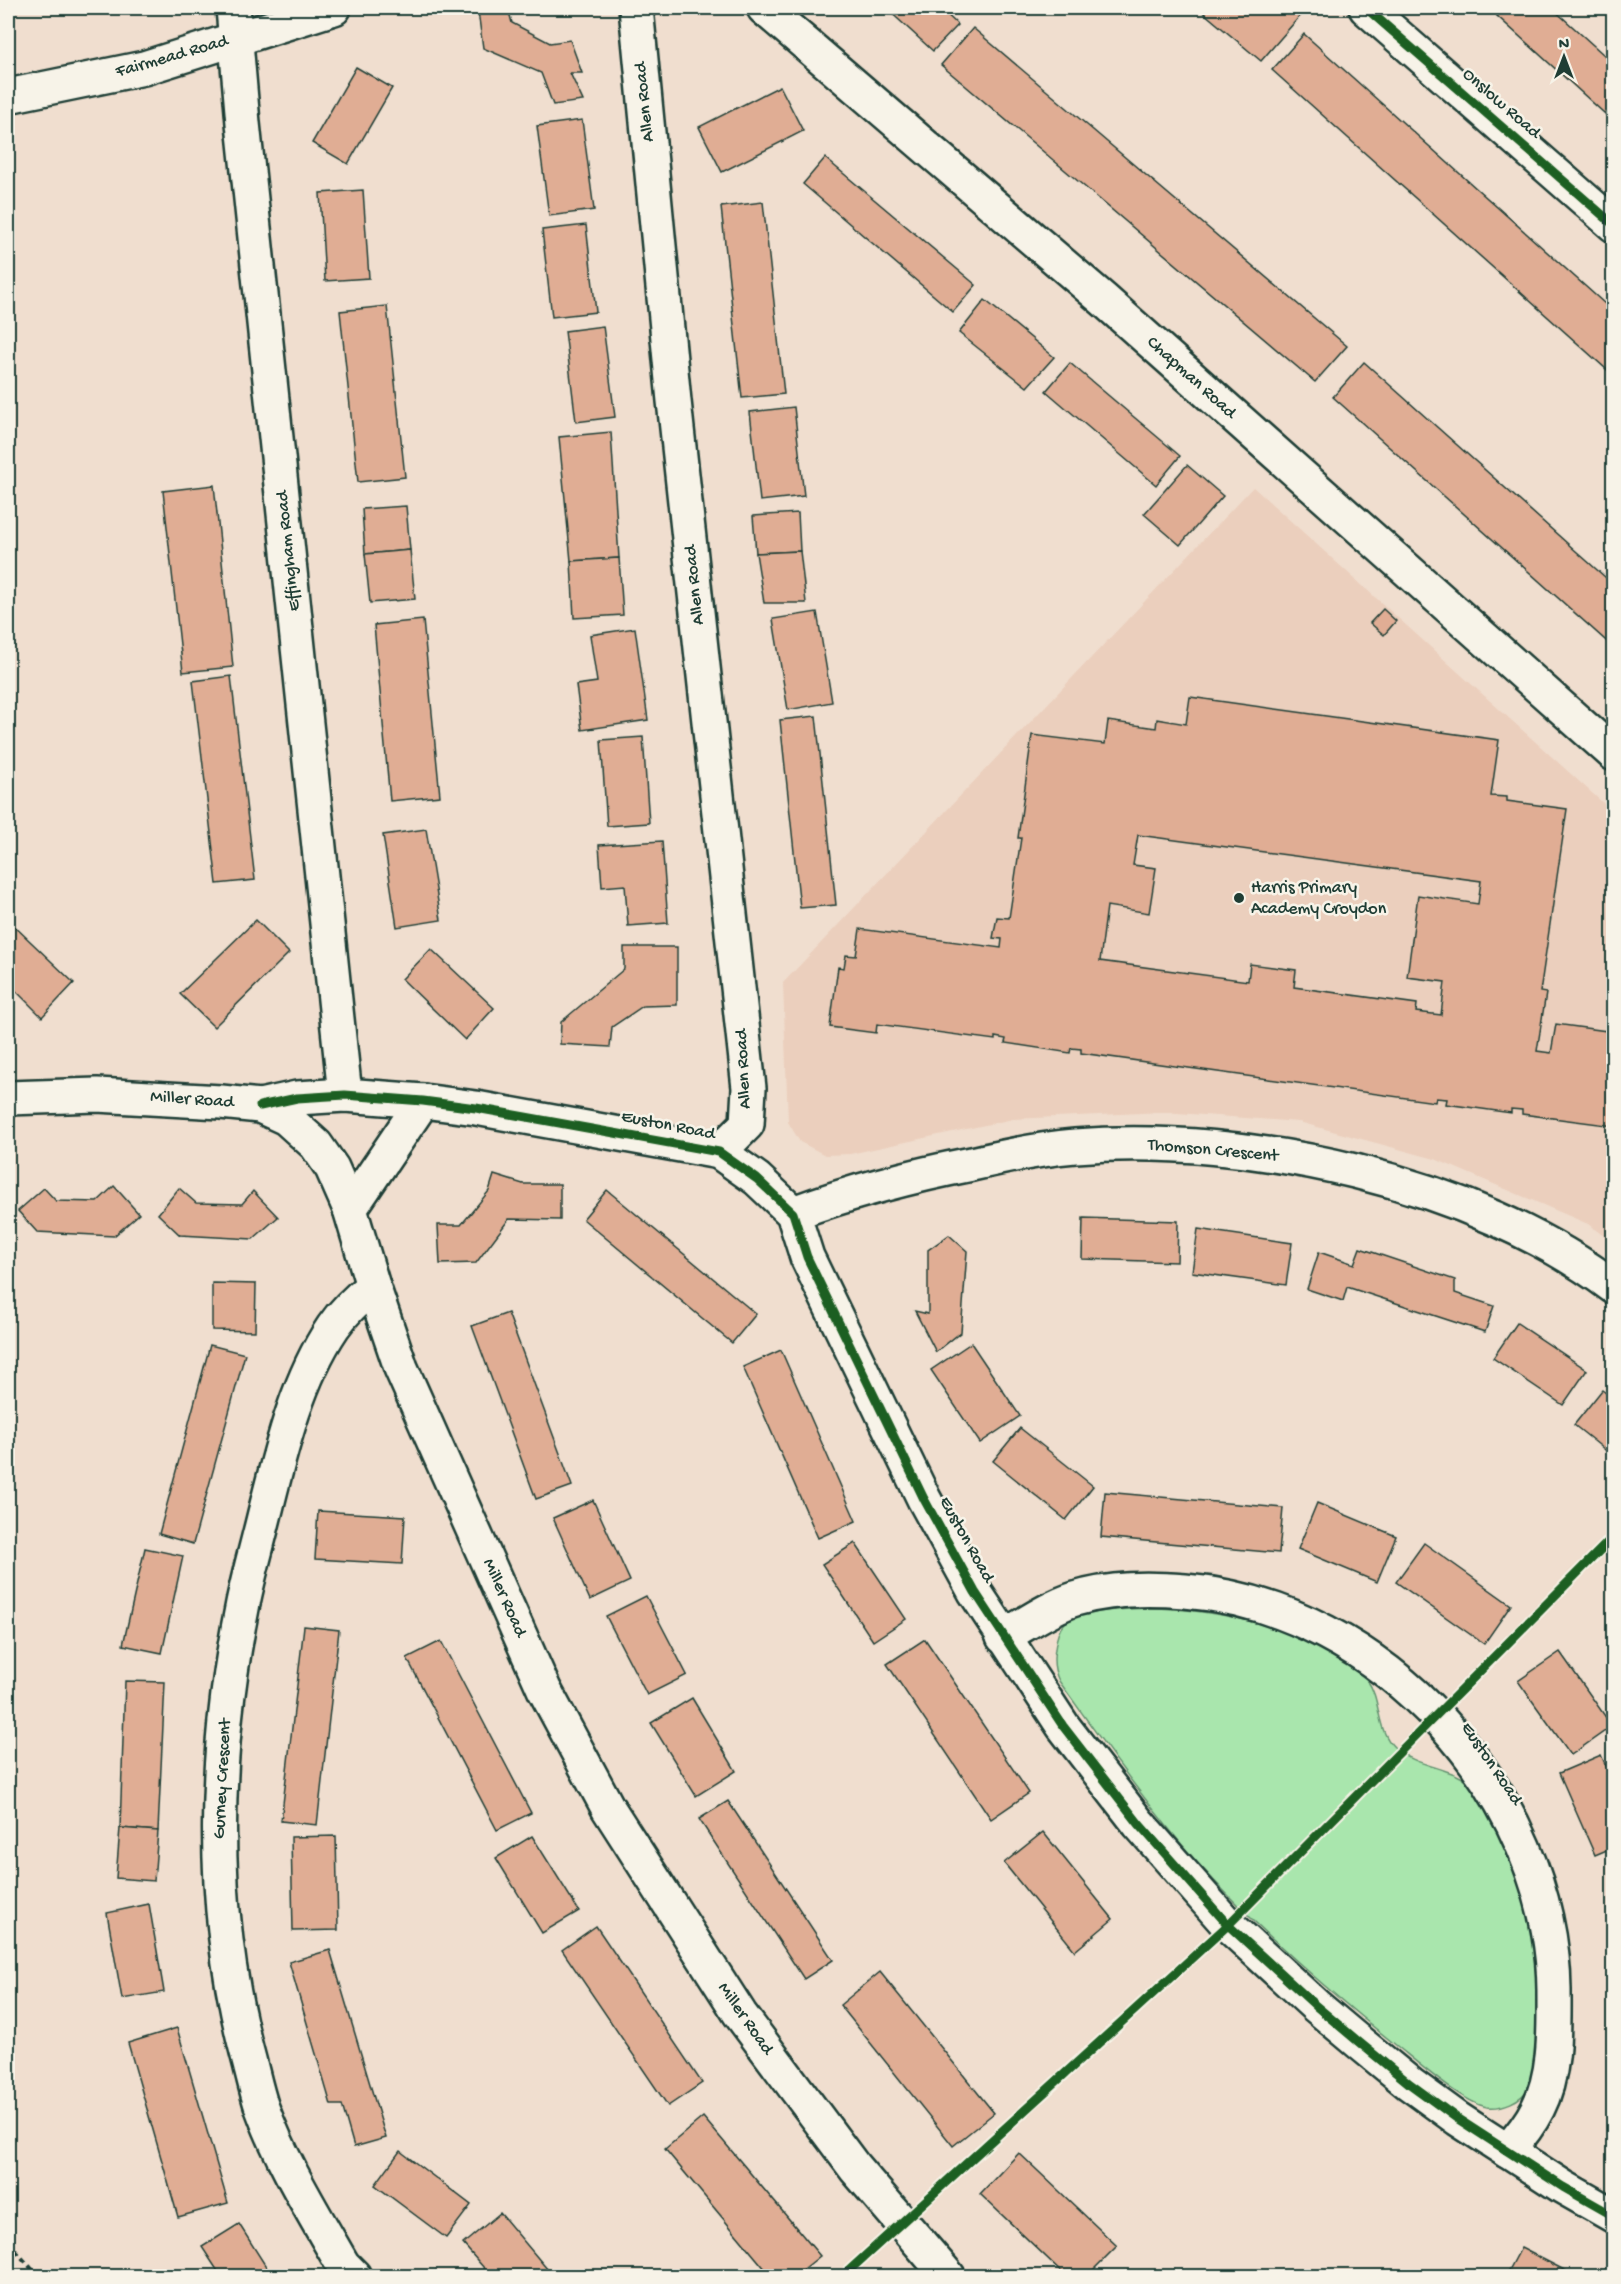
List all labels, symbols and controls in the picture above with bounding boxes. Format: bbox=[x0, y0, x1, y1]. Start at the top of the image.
north arrow bbox=[1534, 27, 1594, 87]
street label: Fairmead Road bbox=[113, 31, 232, 83]
text: N bbox=[1559, 36, 1570, 55]
street label: Allen Road bbox=[630, 60, 660, 143]
street label: Onslow Road bbox=[1458, 64, 1546, 145]
street label: Chapman Road bbox=[1142, 332, 1241, 425]
street label: Effingham Road bbox=[272, 488, 306, 612]
street label: Allen Road bbox=[680, 543, 710, 626]
place label: Harris Primary Academy Croydon bbox=[1251, 878, 1387, 920]
marker: Harris Primary Academy Croydon bbox=[1232, 891, 1246, 905]
street label: Allen Road bbox=[731, 1027, 757, 1109]
street label: Miller Road bbox=[150, 1087, 236, 1113]
street label: Euston Road bbox=[619, 1107, 718, 1146]
street label: Thomson Crescent bbox=[1146, 1135, 1281, 1167]
street label: Euston Road bbox=[934, 1493, 999, 1588]
street label: Miller Road bbox=[477, 1556, 531, 1642]
street label: Gurney Crescent bbox=[209, 1717, 237, 1840]
street label: Euston Road bbox=[1456, 1719, 1527, 1810]
street label: Miller Road bbox=[712, 1979, 778, 2060]

